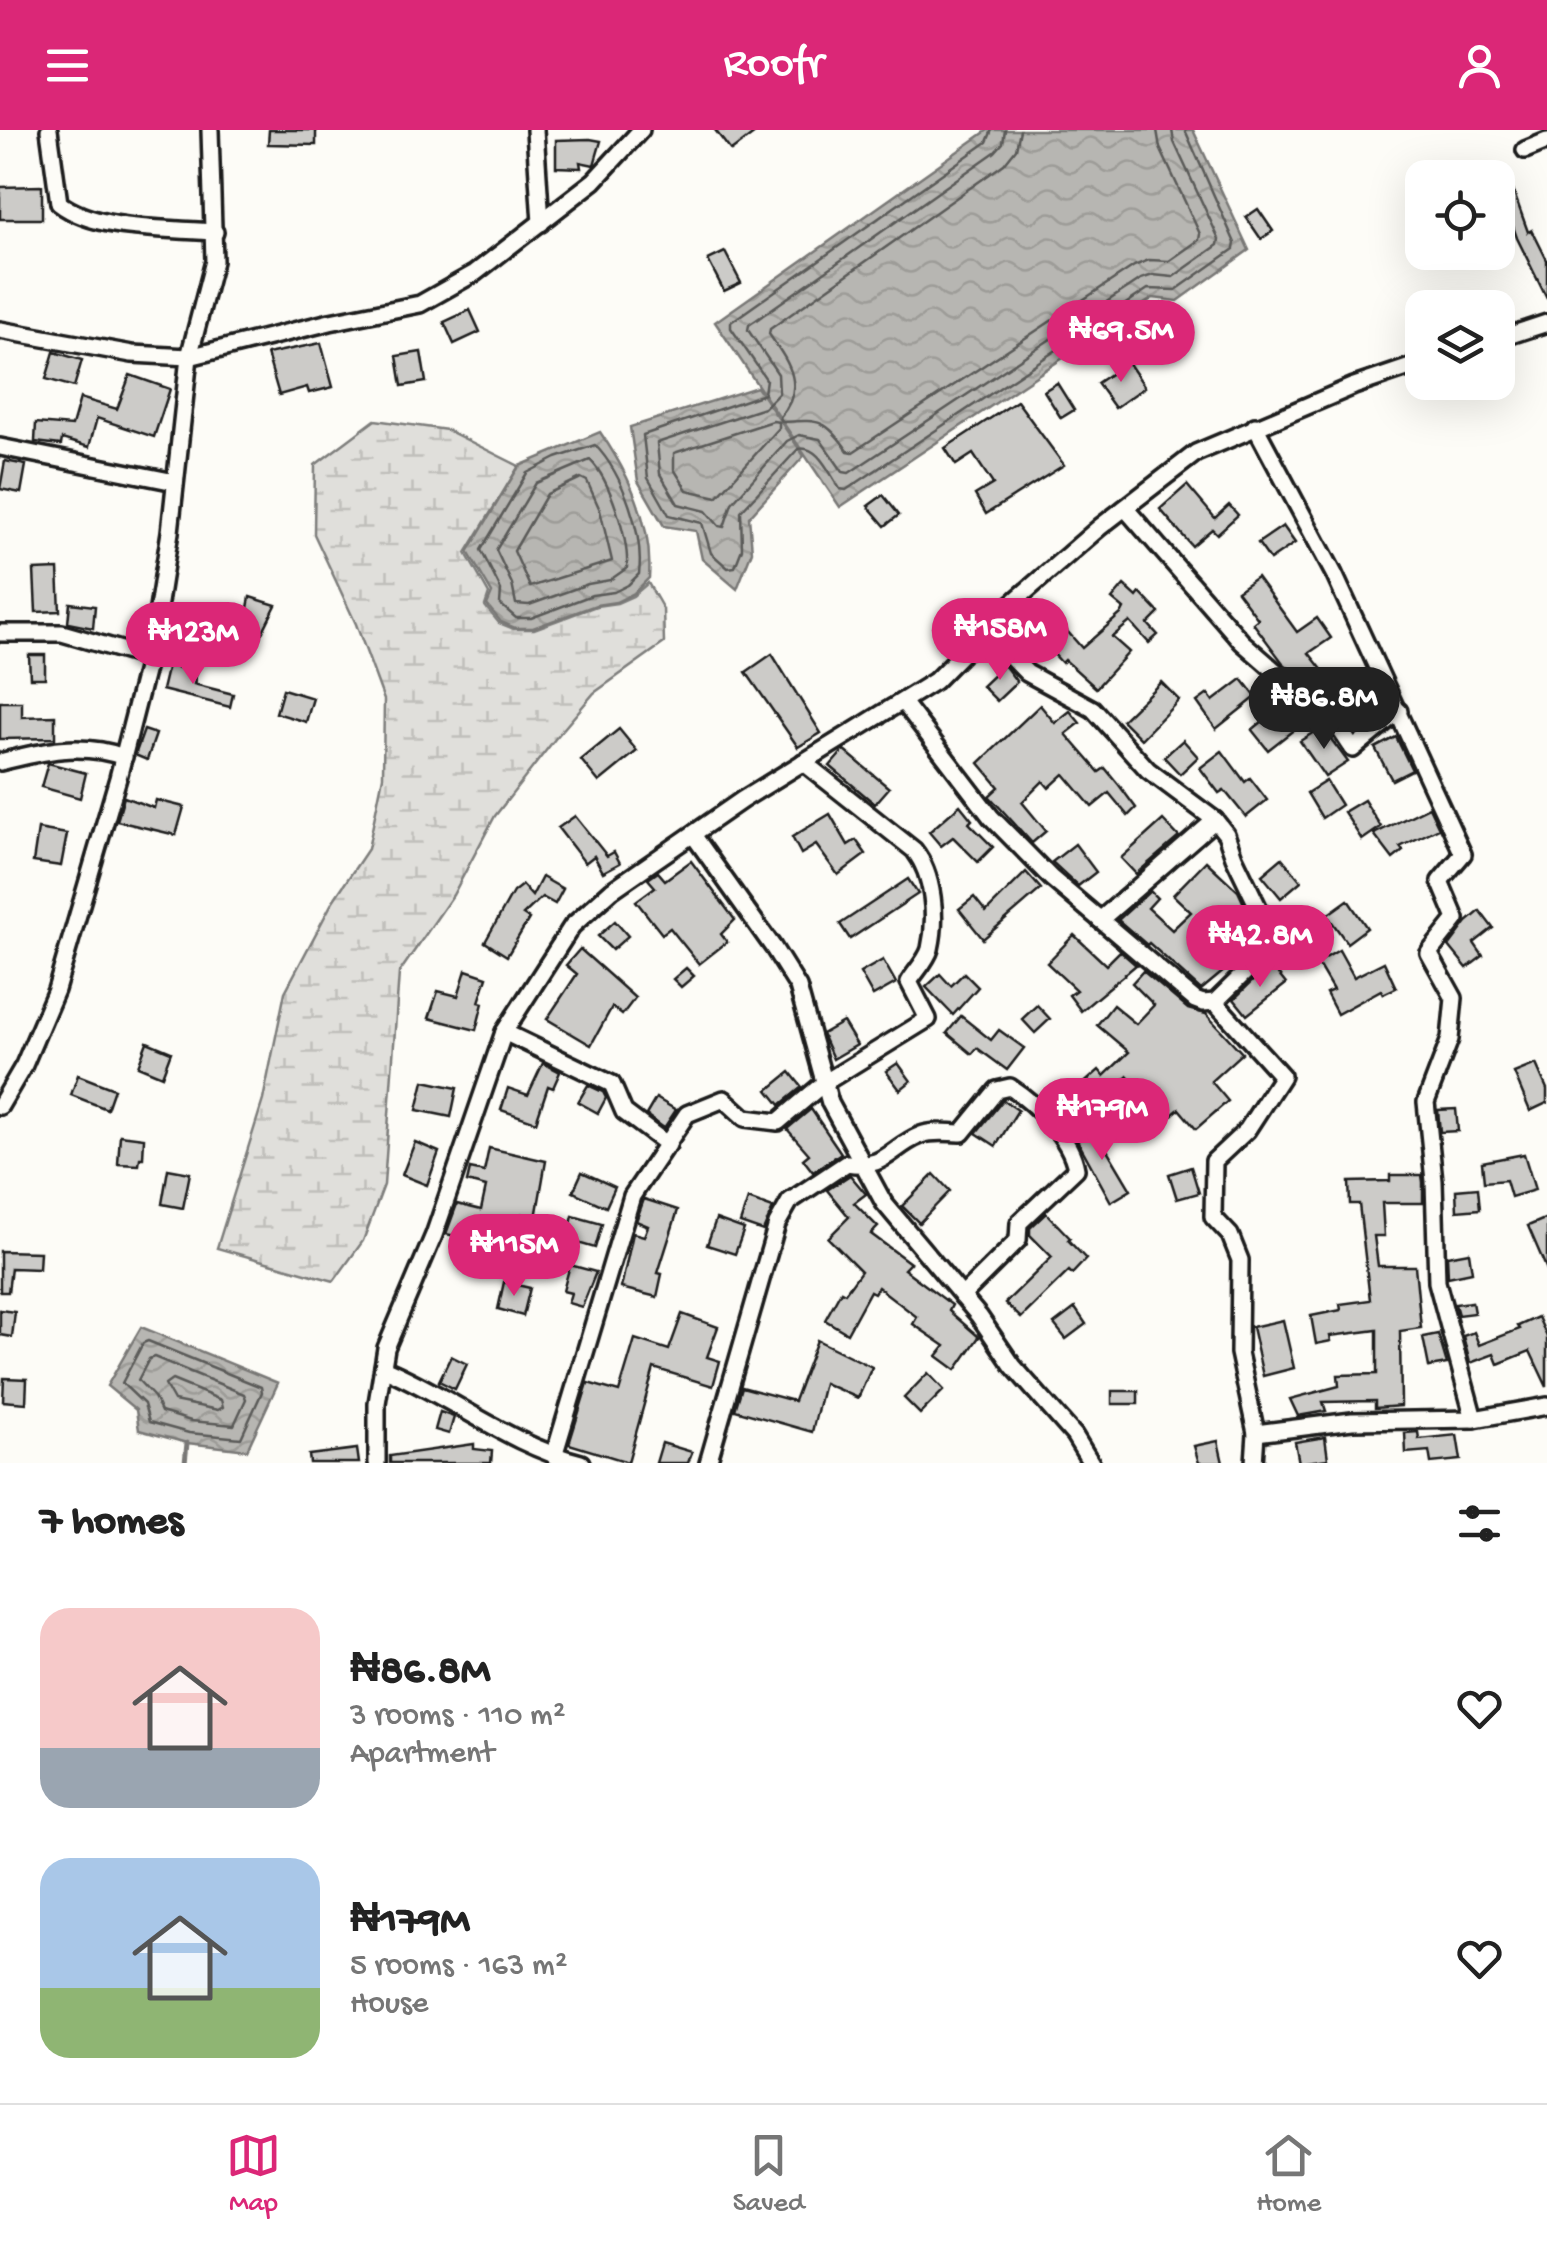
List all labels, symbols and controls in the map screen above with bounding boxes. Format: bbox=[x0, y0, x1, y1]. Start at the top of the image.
icon: menu bbox=[40, 38, 95, 93]
icon: person bbox=[1452, 38, 1507, 93]
text: Roofr bbox=[724, 39, 824, 92]
map controls bbox=[1405, 160, 1515, 400]
button: locate bbox=[1405, 160, 1515, 270]
button: layers bbox=[1405, 290, 1515, 400]
pin: ₦69.5M bbox=[1040, 300, 1202, 385]
text: ₦69.5M bbox=[1069, 313, 1173, 351]
pin: ₦158M bbox=[930, 598, 1070, 683]
pin: ₦123M bbox=[123, 602, 263, 687]
text: ₦158M bbox=[954, 611, 1046, 649]
text: ₦123M bbox=[148, 615, 238, 653]
pin: ₦86.8M bbox=[1243, 667, 1405, 752]
text: ₦86.8M bbox=[1271, 680, 1377, 718]
pin: ₦42.8M bbox=[1179, 905, 1341, 990]
text: ₦42.8M bbox=[1208, 918, 1312, 956]
pin: ₦179M bbox=[1032, 1078, 1172, 1163]
text: ₦179M bbox=[1057, 1091, 1147, 1129]
pin: ₦115M bbox=[444, 1214, 584, 1299]
text: ₦115M bbox=[470, 1227, 558, 1265]
icon: filters bbox=[1452, 1496, 1507, 1551]
text: 7 homes bbox=[40, 1499, 183, 1548]
icon: home bbox=[120, 1648, 240, 1768]
text: ₦86.8M bbox=[350, 1649, 490, 1698]
icon: heart bbox=[1452, 1681, 1507, 1736]
text: 3 rooms · 110 m² bbox=[350, 1698, 565, 1736]
text: Apartment bbox=[350, 1736, 494, 1774]
icon: home bbox=[120, 1898, 240, 2018]
text: ₦179M bbox=[350, 1899, 469, 1948]
icon: heart bbox=[1452, 1931, 1507, 1986]
text: 5 rooms · 163 m² bbox=[350, 1948, 567, 1986]
text: House bbox=[350, 1986, 428, 2024]
tab: Map bbox=[226, 2128, 281, 2221]
tab: Saved bbox=[733, 2128, 804, 2221]
tab: Home bbox=[1256, 2128, 1321, 2221]

